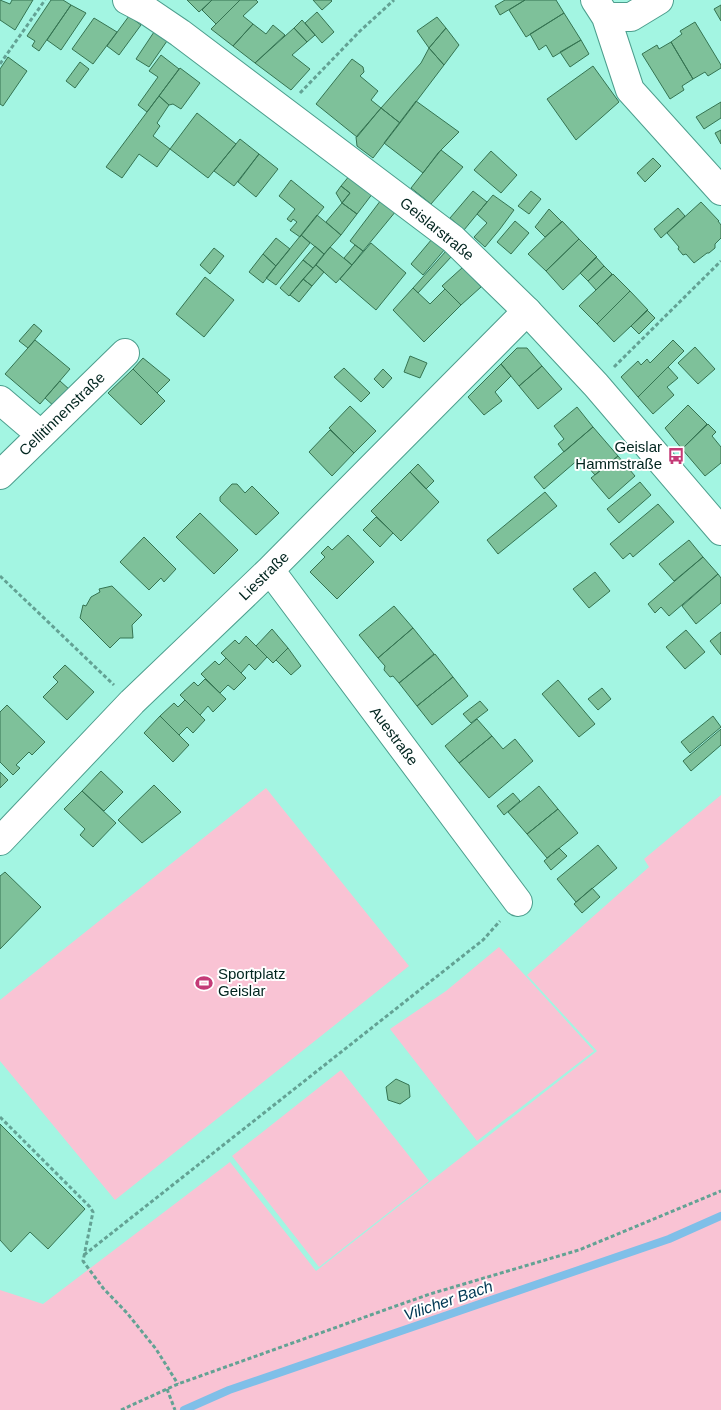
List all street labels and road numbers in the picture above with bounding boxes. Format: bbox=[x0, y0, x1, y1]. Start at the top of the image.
street label: Geislarstraße bbox=[397, 194, 478, 264]
street label: Cellitinnenstraße bbox=[15, 368, 108, 459]
street label: Liestraße bbox=[235, 548, 292, 603]
street label: Auestraße bbox=[367, 703, 422, 768]

